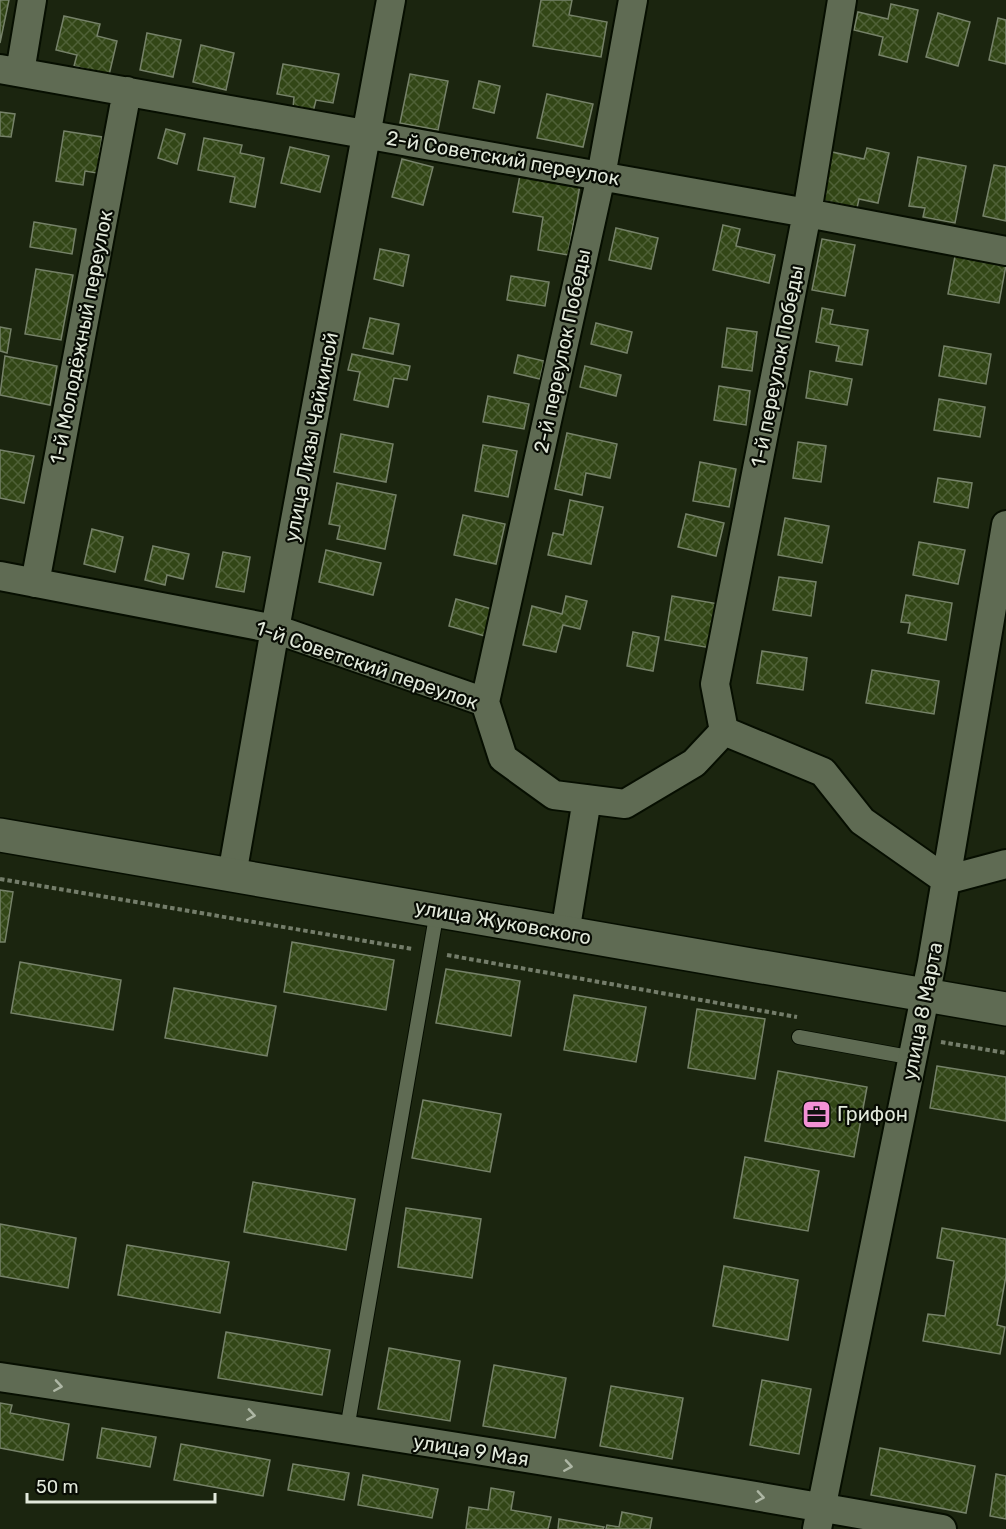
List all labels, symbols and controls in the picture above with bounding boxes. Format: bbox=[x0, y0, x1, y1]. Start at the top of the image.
street label: 2-й Советский переулок bbox=[385, 126, 622, 190]
street label: 1-й Молодёжный переулок bbox=[45, 208, 117, 466]
street label: 2-й переулок Победы bbox=[529, 247, 595, 455]
street label: 1-й переулок Победы bbox=[746, 263, 808, 469]
street label: улица Лизы Чайкиной bbox=[279, 330, 343, 544]
street label: 1-й Советский переулок bbox=[253, 616, 482, 714]
street label: улица Жуковского bbox=[413, 895, 593, 949]
street label: улица 8 Марта bbox=[897, 940, 947, 1082]
office icon: Грифон bbox=[800, 1098, 832, 1130]
place label: Грифон bbox=[837, 1102, 908, 1126]
one-way arrow bbox=[53, 1379, 62, 1391]
one-way arrow bbox=[246, 1408, 255, 1420]
street label: улица 9 Мая bbox=[411, 1429, 531, 1471]
one-way arrow bbox=[563, 1459, 572, 1471]
scale bar bbox=[27, 1466, 214, 1504]
text: 50 m bbox=[36, 1476, 79, 1498]
one-way arrow bbox=[755, 1491, 765, 1503]

